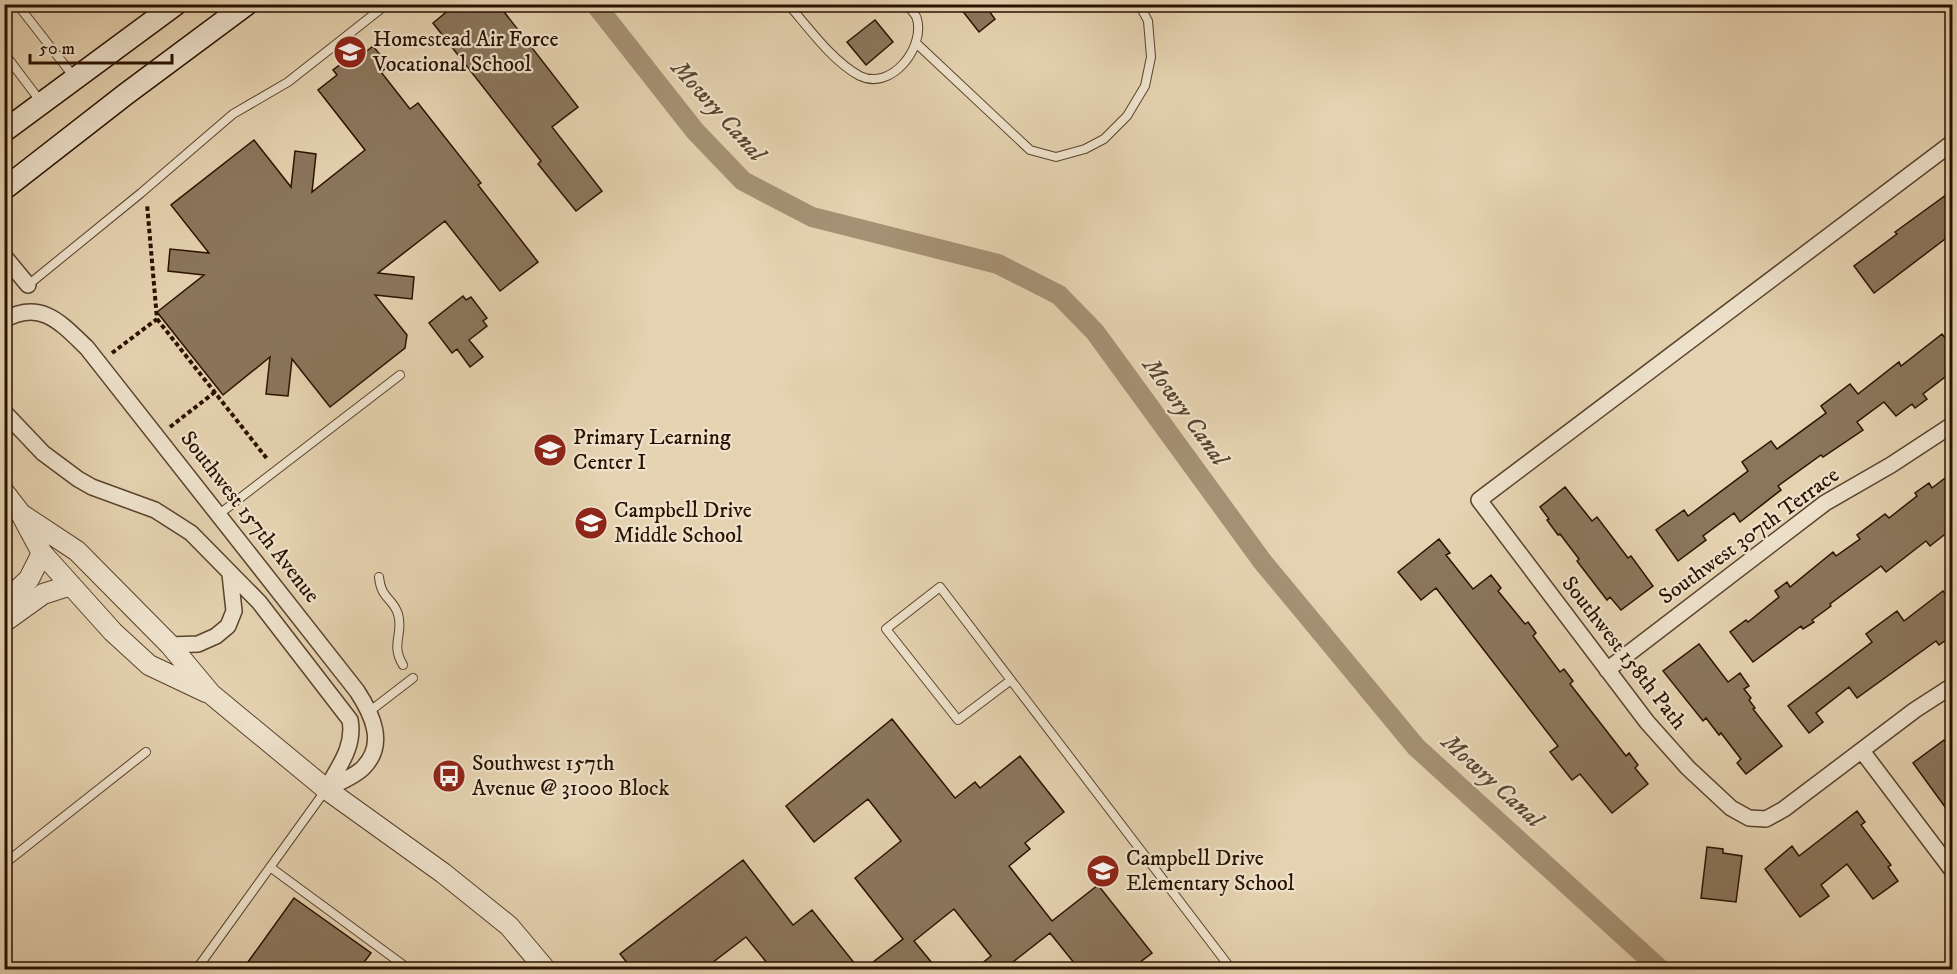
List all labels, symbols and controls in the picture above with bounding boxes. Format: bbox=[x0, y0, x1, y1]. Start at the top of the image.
place label: Homestead Air Force Vocational School bbox=[372, 26, 559, 78]
scale bar bbox=[30, 27, 172, 65]
school or university icon: Homestead Air Force Vocational School bbox=[332, 34, 368, 70]
text: 50 m bbox=[39, 38, 75, 60]
water label: Mowry Canal bbox=[663, 53, 773, 170]
water label: Mowry Canal bbox=[1135, 351, 1236, 474]
place label: Primary Learning Center I bbox=[573, 424, 731, 476]
street label: Southwest 157th Avenue bbox=[174, 426, 326, 608]
school or university icon: Primary Learning Center I bbox=[532, 432, 568, 468]
street label: Southwest 307th Terrace bbox=[1654, 461, 1844, 611]
place label: Campbell Drive Middle School bbox=[614, 497, 752, 549]
school or university icon: Campbell Drive Middle School bbox=[573, 505, 609, 541]
street label: Southwest 158th Path bbox=[1556, 571, 1693, 736]
water label: Mowry Canal bbox=[1434, 726, 1551, 836]
place label: Southwest 157th Avenue @ 31000 Block bbox=[472, 750, 670, 802]
bus stop icon: Southwest 157th Avenue @ 31000 Block bbox=[431, 758, 467, 794]
place label: Campbell Drive Elementary School bbox=[1126, 845, 1295, 897]
school or university icon: Campbell Drive Elementary School bbox=[1085, 853, 1121, 889]

